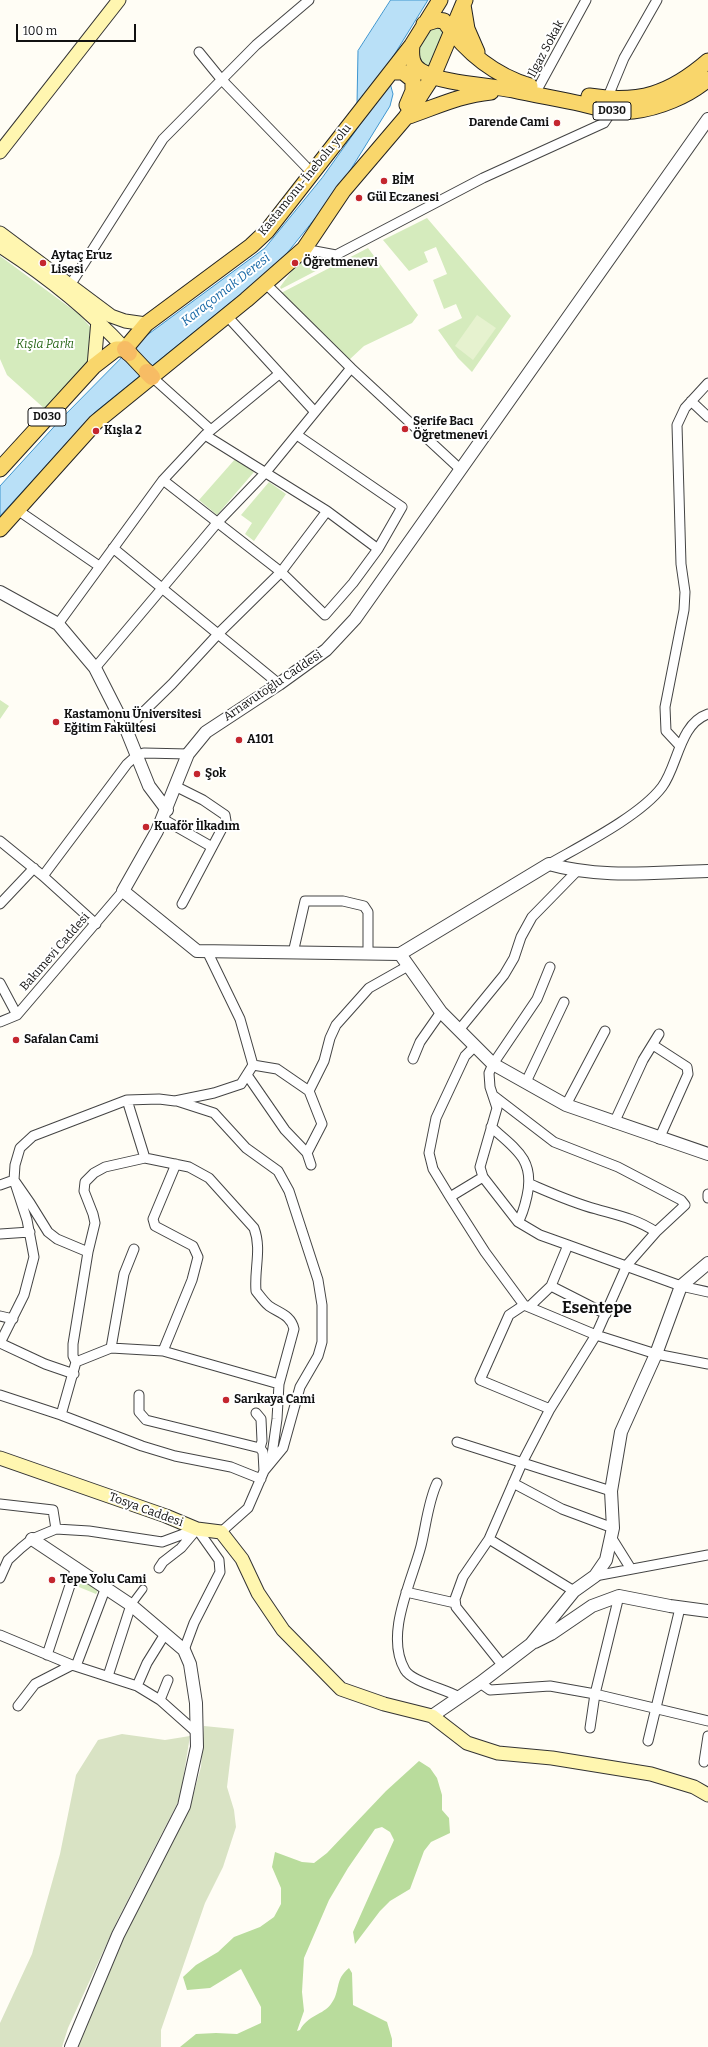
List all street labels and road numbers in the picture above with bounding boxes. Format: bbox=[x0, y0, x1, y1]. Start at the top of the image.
street label: Ilgaz Sokak bbox=[525, 18, 567, 80]
road number: D030 bbox=[593, 102, 631, 120]
street label: Kastamonu-İnebolu yolu bbox=[256, 121, 354, 239]
road number: D030 bbox=[28, 408, 66, 426]
street label: Arnavutoğlu Caddesi bbox=[221, 648, 325, 724]
street label: Bakımevi Caddesi bbox=[17, 910, 93, 994]
street label: Tosya Caddesi bbox=[107, 1490, 185, 1530]

